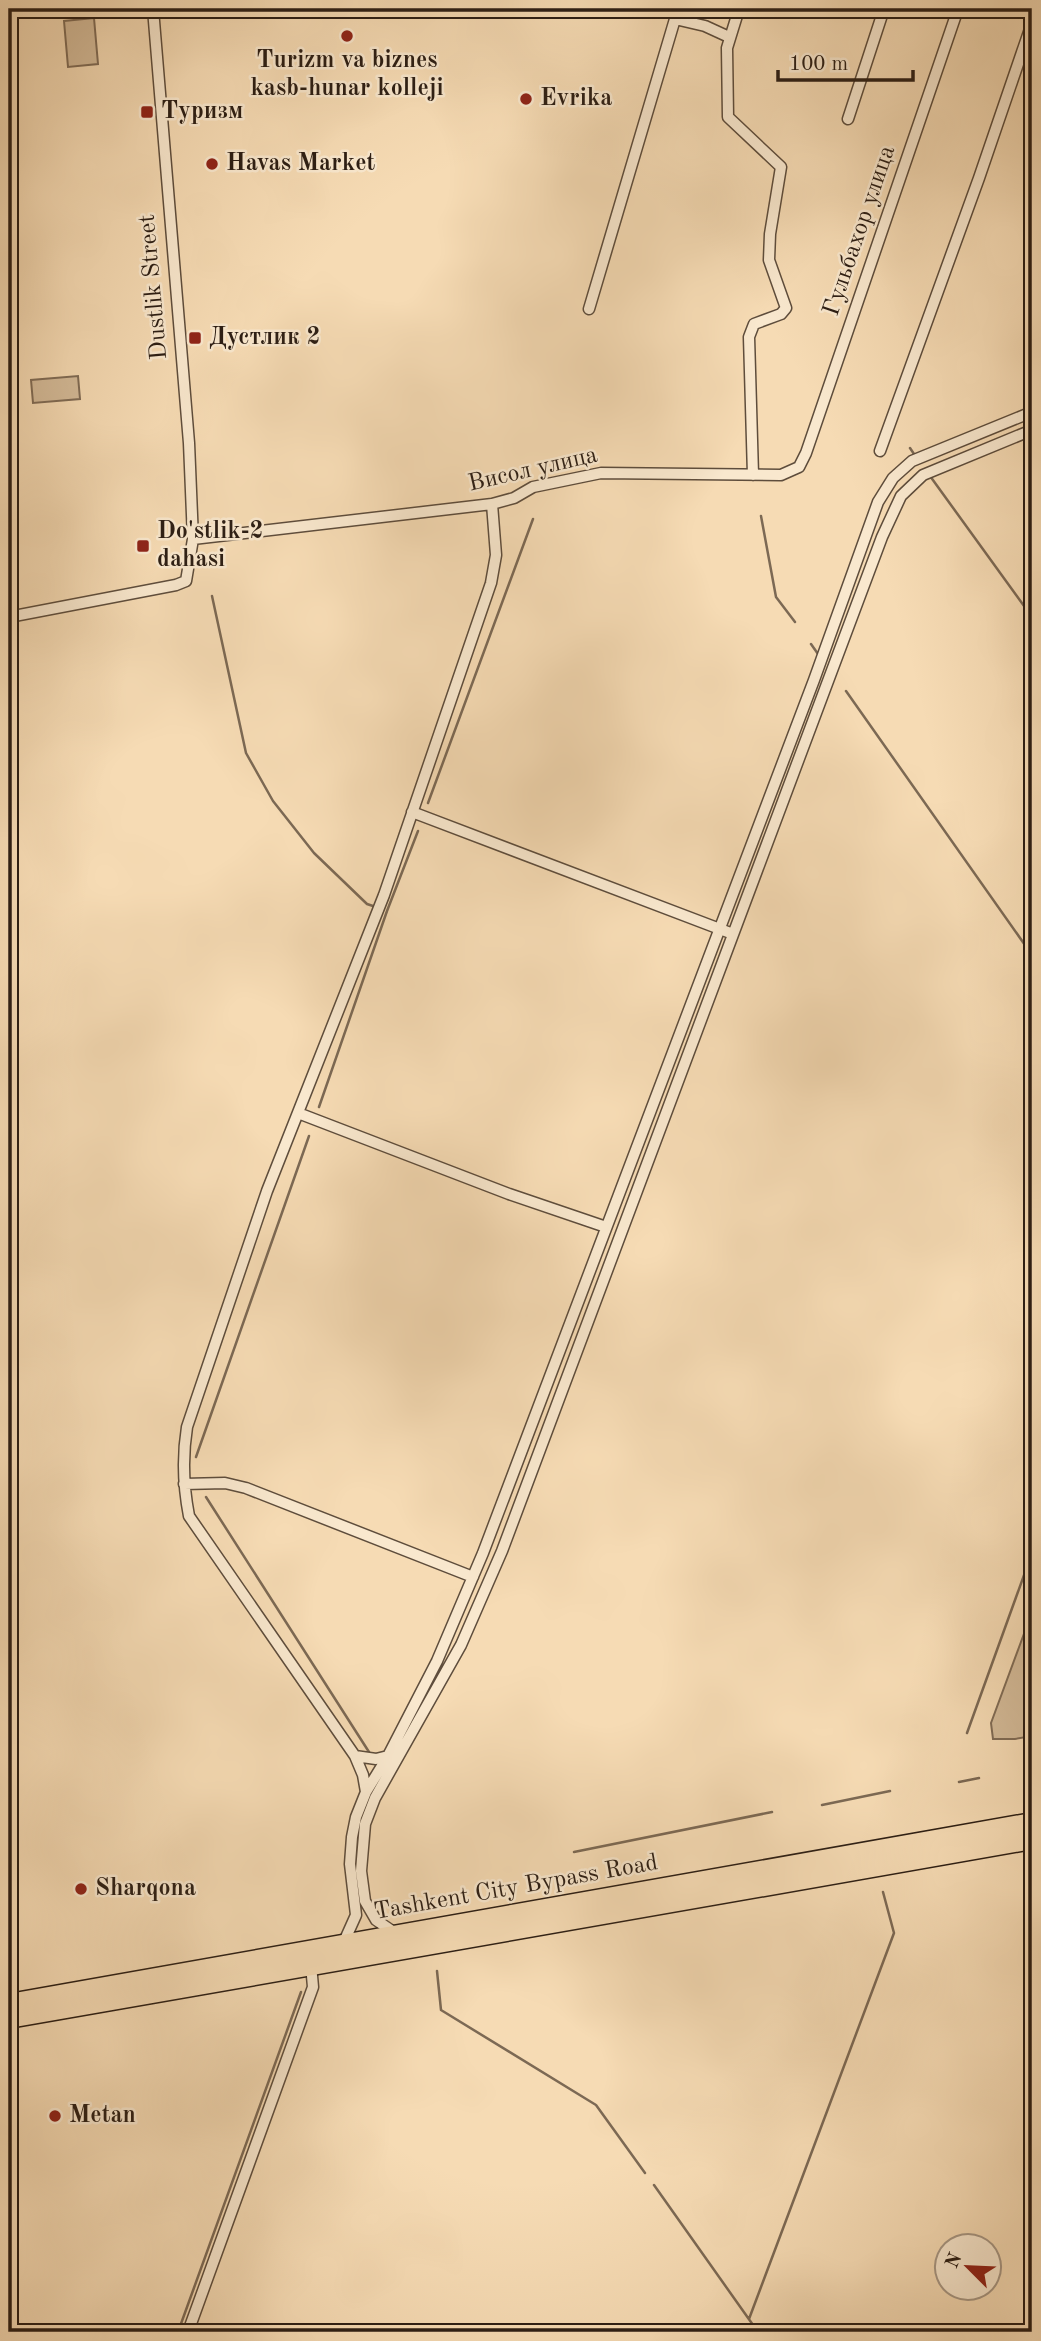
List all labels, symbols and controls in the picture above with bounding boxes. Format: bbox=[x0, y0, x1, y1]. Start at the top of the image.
marker: Turizm va biznes kasb-hunar kolleji bbox=[339, 28, 355, 44]
scale bar bbox=[778, 38, 913, 82]
place label: Turizm va biznes kasb-hunar kolleji bbox=[250, 49, 444, 101]
text: 100 m bbox=[789, 54, 848, 75]
place label: Evrika bbox=[540, 87, 612, 111]
marker: Evrika bbox=[518, 91, 534, 107]
place label: Туризм bbox=[161, 100, 243, 124]
marker: Туризм bbox=[139, 104, 155, 120]
street label: Гульбахор улица bbox=[820, 143, 900, 319]
place label: Havas Market bbox=[226, 152, 375, 176]
marker: Havas Market bbox=[204, 156, 220, 172]
street label: Dustlik Street bbox=[136, 213, 172, 361]
place label: Дустлик 2 bbox=[209, 326, 320, 350]
marker: Дустлик 2 bbox=[187, 330, 203, 346]
street label: Висол улица bbox=[466, 443, 600, 497]
place label: Do'stlik-2 dahasi bbox=[157, 520, 264, 572]
marker: Do'stlik-2 dahasi bbox=[135, 538, 151, 554]
street label: Tashkent City Bypass Road bbox=[372, 1851, 660, 1925]
place label: Sharqona bbox=[95, 1877, 196, 1901]
marker: Sharqona bbox=[73, 1881, 89, 1897]
place label: Metan bbox=[69, 2104, 136, 2128]
marker: Metan bbox=[47, 2108, 63, 2124]
north arrow bbox=[932, 2232, 1002, 2302]
text: N bbox=[943, 2250, 967, 2272]

